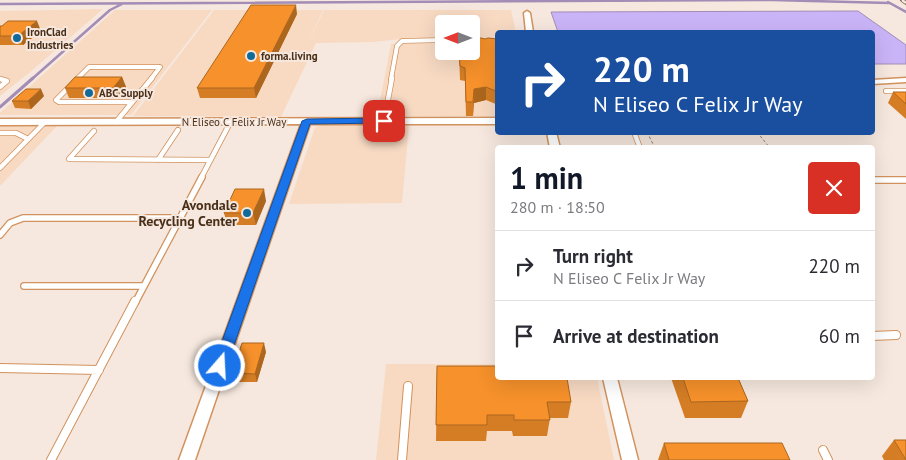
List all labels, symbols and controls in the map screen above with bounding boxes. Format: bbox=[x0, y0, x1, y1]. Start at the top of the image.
north arrow bbox=[435, 15, 480, 60]
map controls bbox=[435, 15, 480, 60]
place label: IronClad Industries bbox=[27, 25, 74, 52]
marker: IronClad Industries bbox=[11, 32, 23, 44]
text: 220 m bbox=[593, 46, 690, 92]
place label: forma.living bbox=[261, 49, 318, 63]
marker: forma.living bbox=[245, 50, 257, 62]
icon: right bbox=[510, 50, 575, 115]
place label: ABC Supply bbox=[99, 86, 154, 100]
marker: ABC Supply bbox=[83, 87, 95, 99]
text: N Eliseo C Felix Jr Way bbox=[593, 90, 802, 118]
pin bbox=[363, 100, 405, 142]
icon: arrive bbox=[370, 107, 398, 135]
street label: N Eliseo C Felix Jr Way bbox=[182, 115, 287, 129]
text: 1 min bbox=[510, 158, 583, 197]
button: close bbox=[808, 162, 860, 214]
place label: Avondale Recycling Center bbox=[138, 196, 237, 230]
text: 280 m · 18:50 bbox=[510, 197, 605, 217]
marker: Avondale Recycling Center bbox=[241, 207, 253, 219]
text: Turn right bbox=[553, 244, 633, 268]
icon: right bbox=[510, 252, 538, 280]
text: 220 m bbox=[808, 254, 860, 278]
text: N Eliseo C Felix Jr Way bbox=[553, 268, 705, 288]
icon: arrive bbox=[510, 322, 538, 350]
text: Arrive at destination bbox=[553, 324, 719, 348]
text: 60 m bbox=[819, 324, 860, 348]
position arrow bbox=[193, 339, 245, 391]

